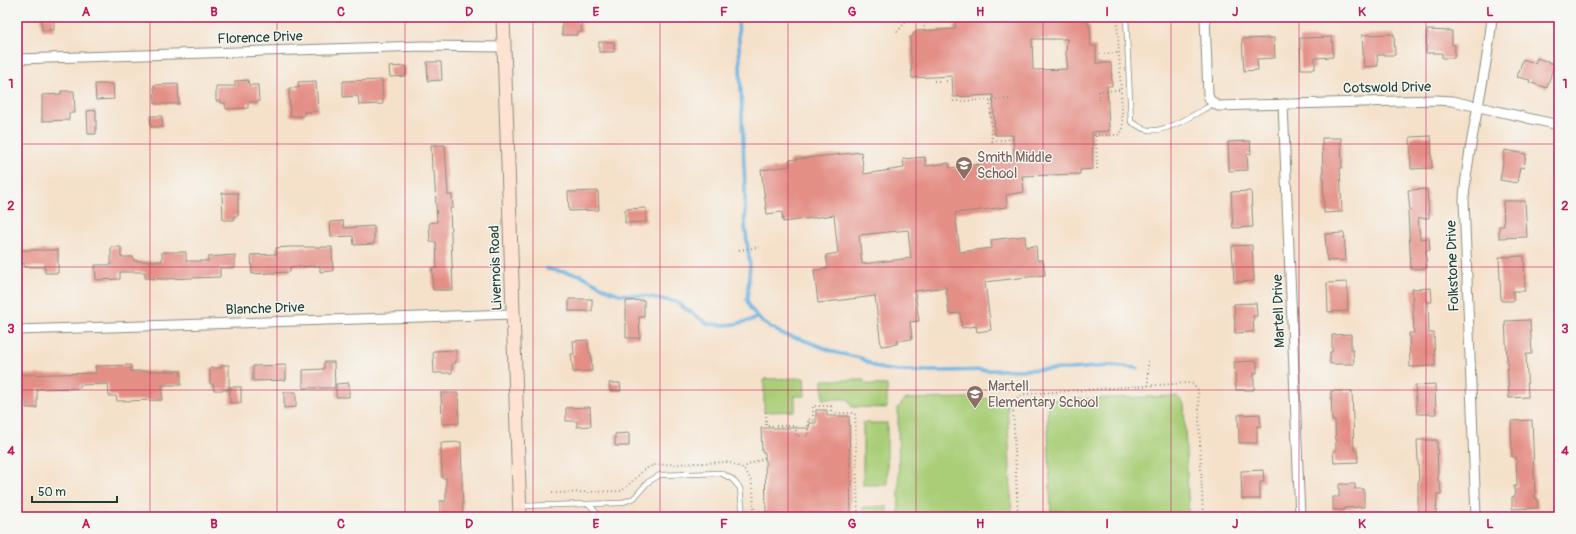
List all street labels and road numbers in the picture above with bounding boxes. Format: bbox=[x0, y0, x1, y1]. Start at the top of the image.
street label: Florence Drive bbox=[217, 28, 303, 47]
street label: Cotswold Drive bbox=[1343, 78, 1431, 97]
street label: Folkstone Drive bbox=[1442, 220, 1463, 312]
street label: Livernois Road bbox=[486, 225, 505, 311]
street label: Martell Drive bbox=[1269, 274, 1288, 348]
street label: Blanche Drive bbox=[225, 299, 305, 318]

